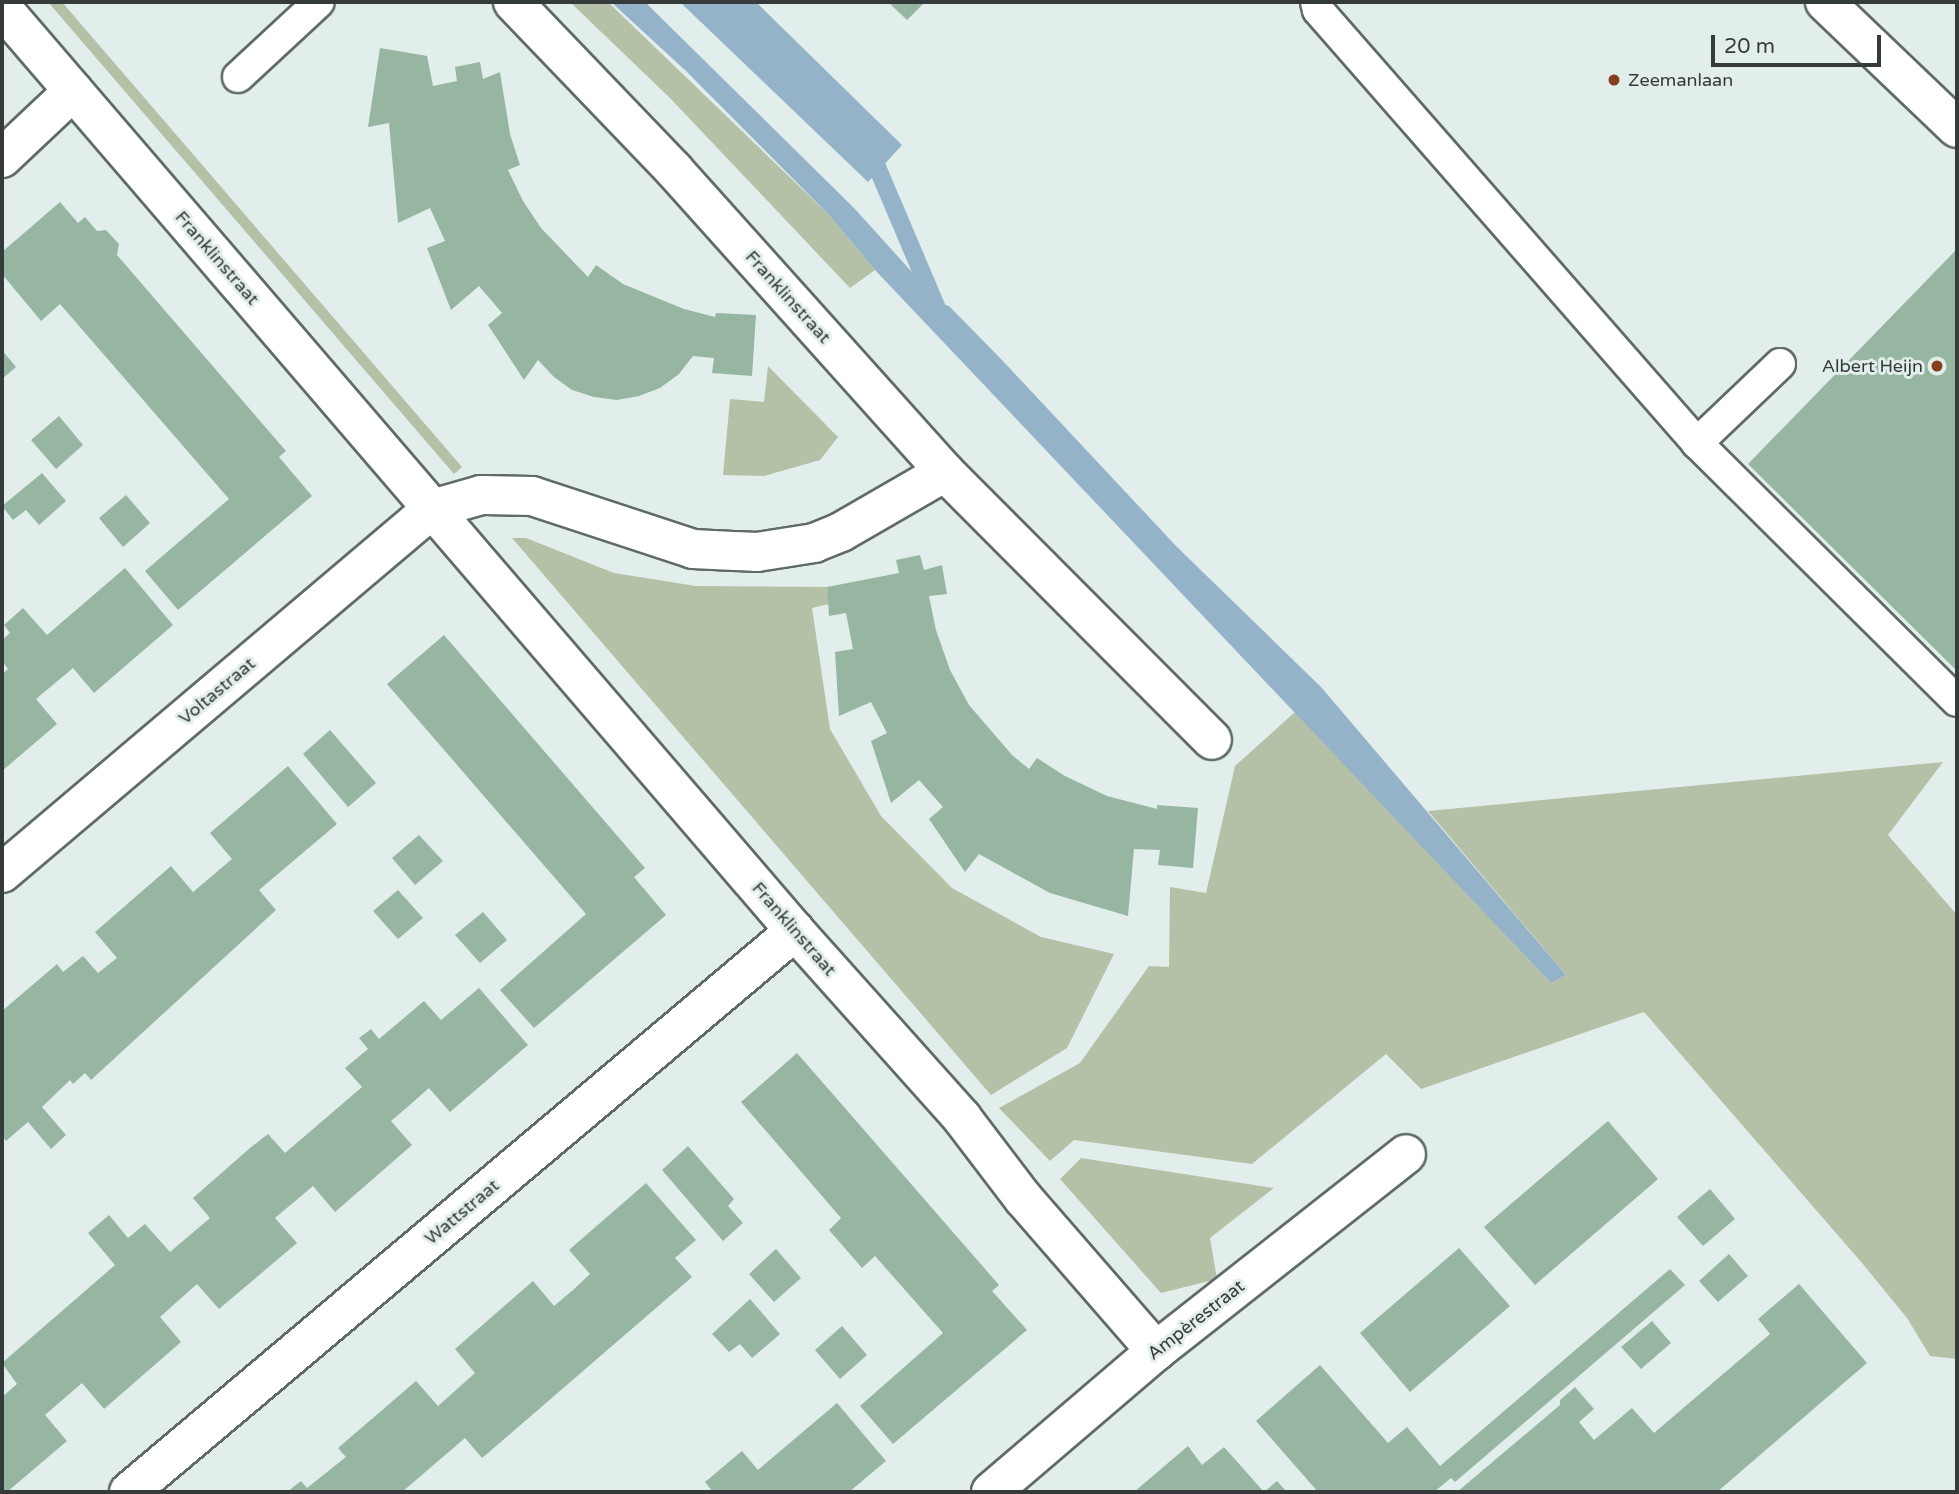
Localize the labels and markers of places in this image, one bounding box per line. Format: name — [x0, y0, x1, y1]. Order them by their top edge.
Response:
place label: Zeemanlaan — [1628, 69, 1733, 91]
marker: Zeemanlaan — [1606, 72, 1622, 88]
place label: Albert Heijn — [1822, 355, 1923, 377]
marker: Albert Heijn — [1929, 358, 1945, 374]

